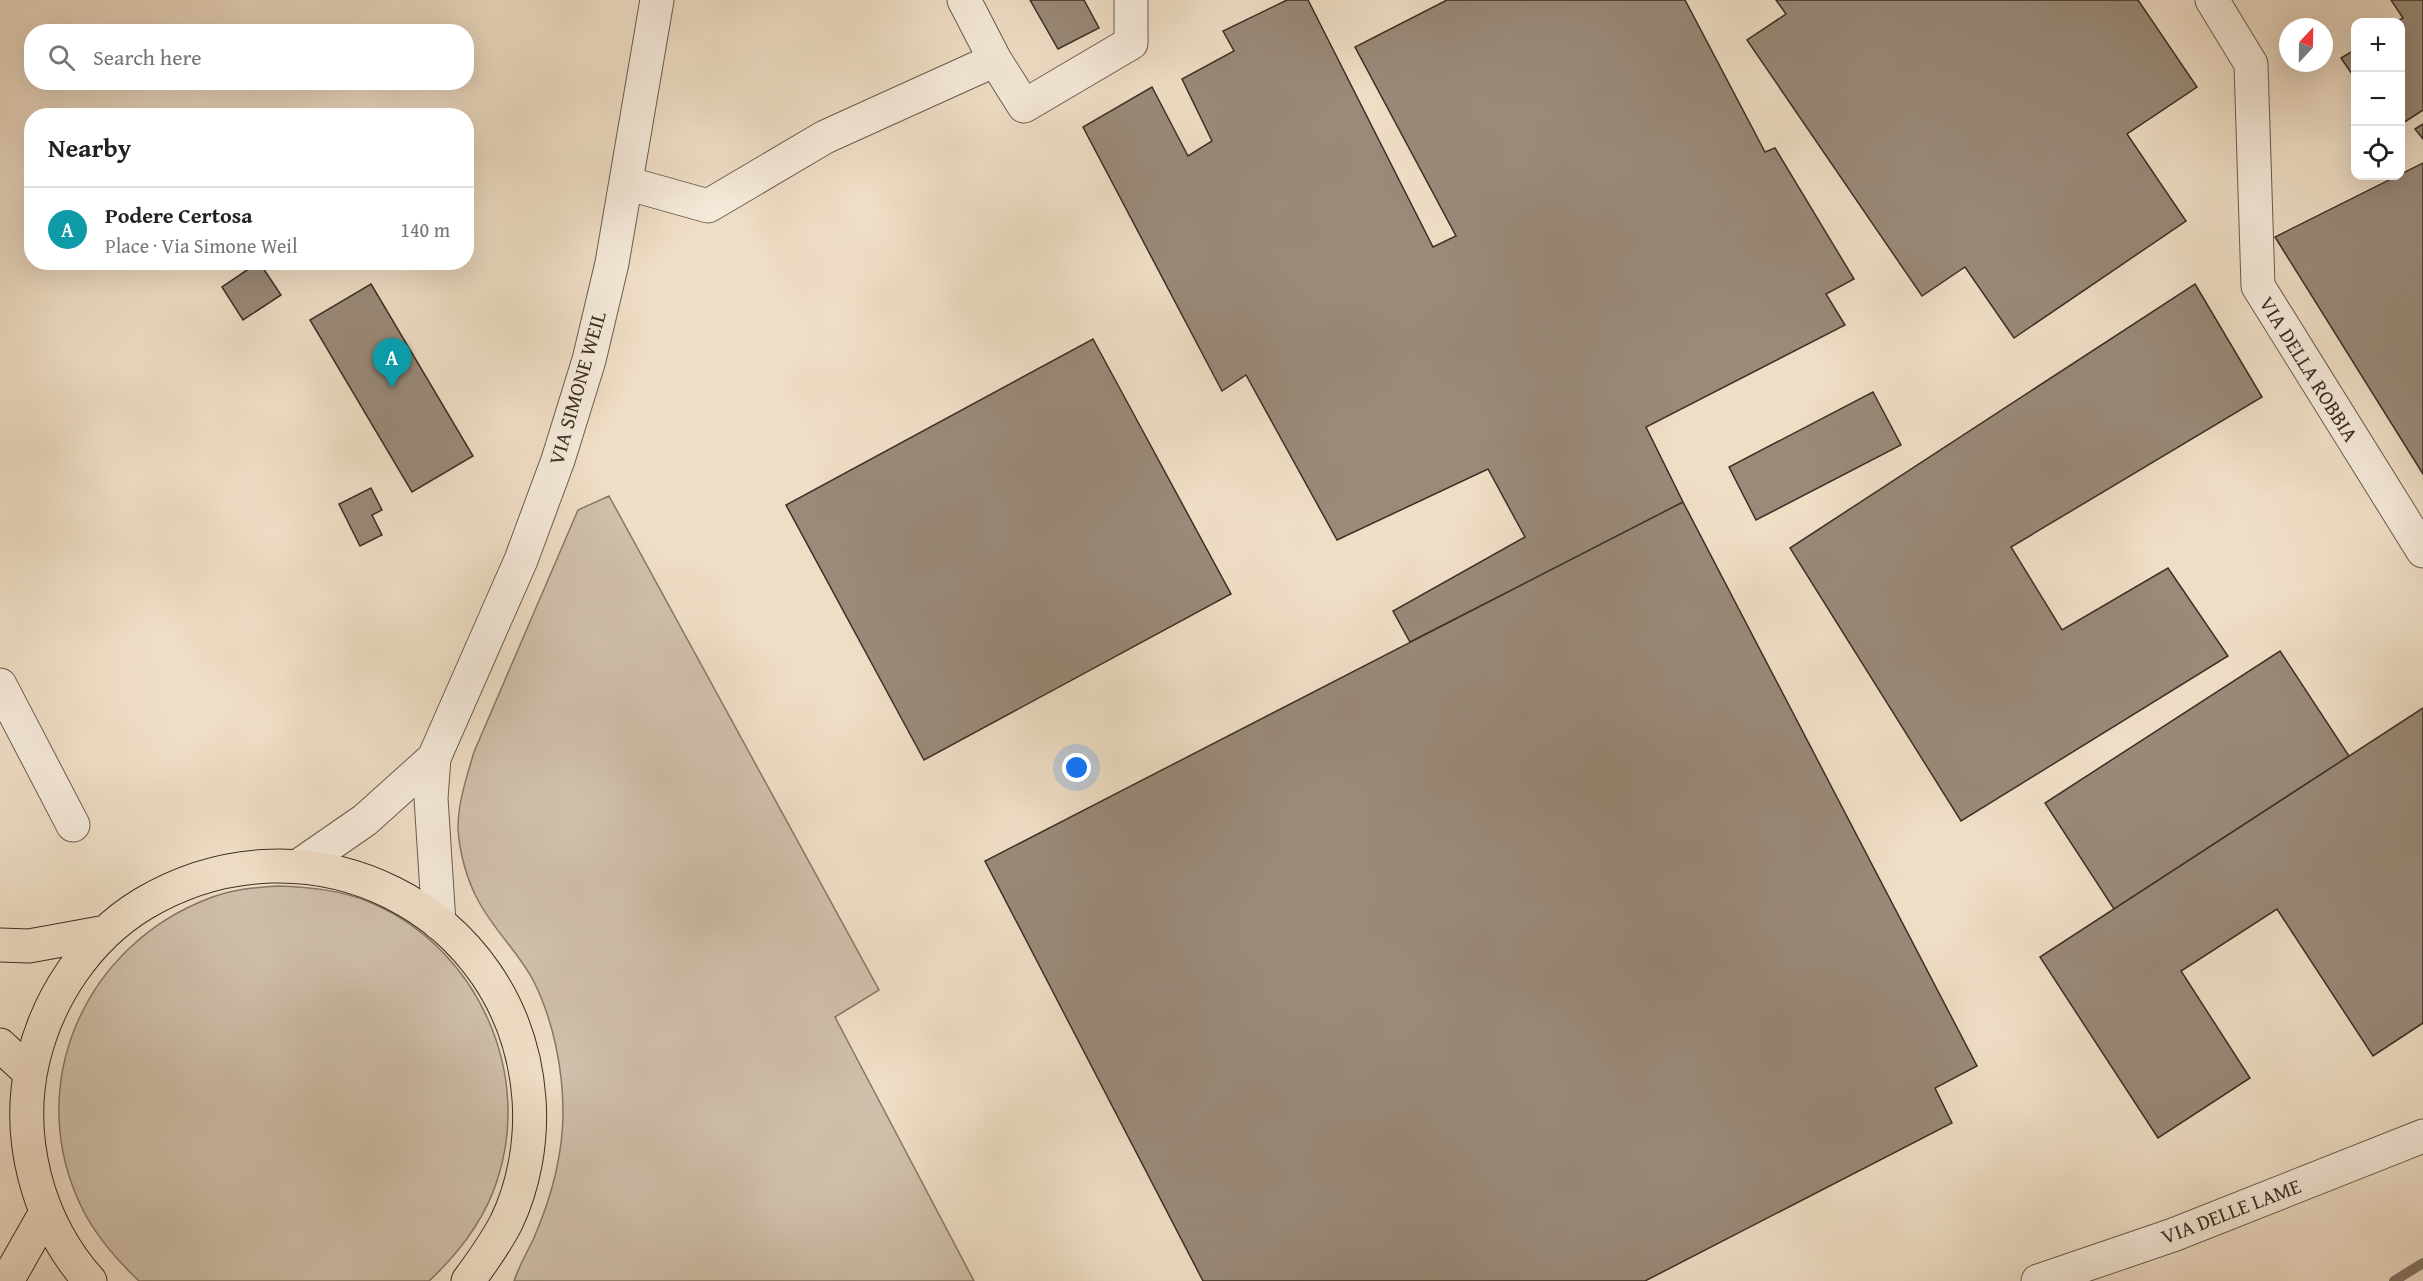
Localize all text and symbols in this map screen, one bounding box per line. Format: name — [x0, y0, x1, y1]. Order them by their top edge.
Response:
north arrow — [2279, 18, 2333, 72]
map controls — [2351, 18, 2405, 180]
button: + — [2351, 18, 2405, 72]
search box — [24, 24, 474, 90]
icon: search — [45, 41, 78, 74]
text: Search here — [93, 41, 202, 73]
button: − — [2351, 72, 2405, 126]
button: locate — [2351, 126, 2405, 180]
text: Nearby — [48, 128, 131, 167]
text: Podere Certosa — [105, 199, 252, 231]
text: A — [61, 215, 74, 244]
text: 140 m — [400, 215, 450, 244]
text: Place · Via Simone Weil — [105, 231, 298, 260]
street label: VIA DELLA ROBBIA — [2252, 290, 2366, 448]
street label: VIA SIMONE WEIL — [540, 308, 614, 468]
pin: A — [372, 338, 412, 388]
your location — [1062, 753, 1091, 782]
street label: VIA DELLE LAME — [2157, 1170, 2306, 1252]

